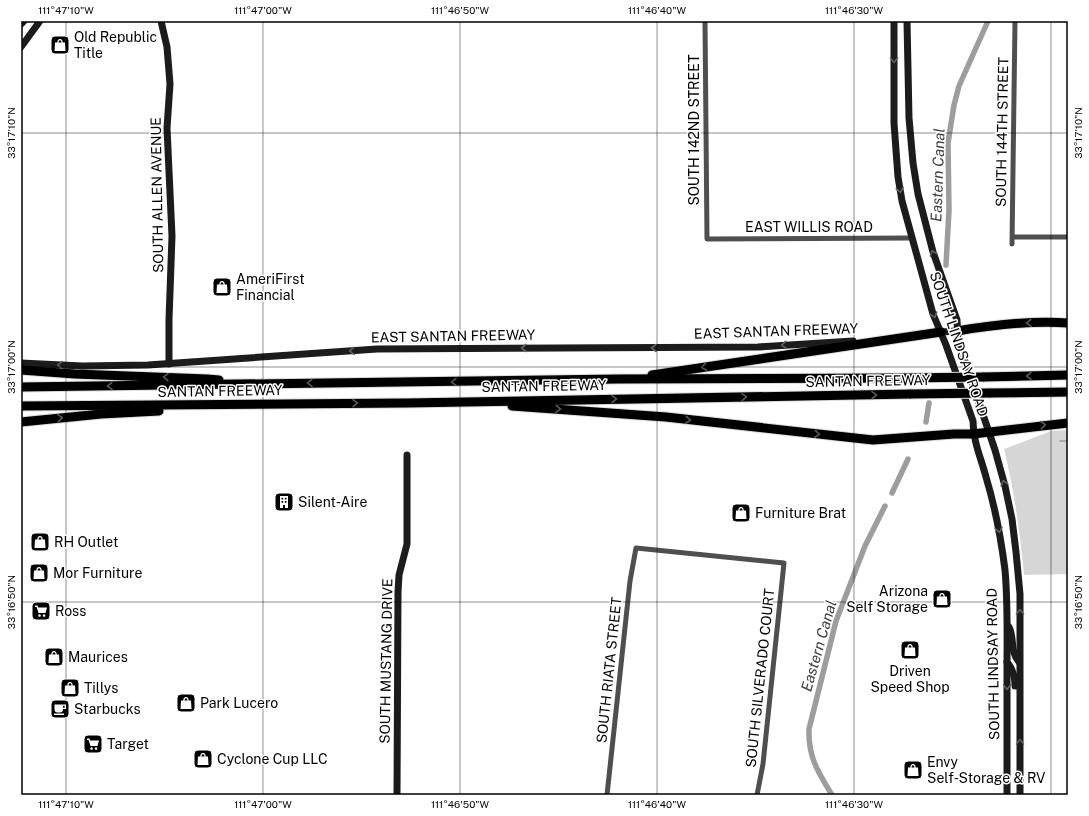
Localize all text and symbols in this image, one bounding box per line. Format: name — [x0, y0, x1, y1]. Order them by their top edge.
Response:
text: 111°47'10"W — [38, 4, 94, 16]
text: 111°47'00"W — [234, 4, 292, 16]
text: 111°46'50"W — [431, 4, 490, 16]
text: 111°46'40"W — [628, 4, 686, 16]
text: 111°46'30"W — [825, 4, 883, 16]
place label: Old Republic Title — [74, 29, 157, 61]
shop icon: Old Republic Title — [49, 34, 71, 56]
street label: SOUTH 142ND STREET — [686, 55, 702, 205]
one-way arrow — [890, 57, 898, 63]
street label: SOUTH 144TH STREET — [993, 57, 1011, 207]
text: 33°17'10"N — [5, 107, 17, 159]
text: 33°17'10"N — [1072, 107, 1084, 159]
street label: SOUTH ALLEN AVENUE — [148, 117, 166, 273]
water label: Eastern Canal — [927, 128, 948, 222]
one-way arrow — [896, 187, 904, 193]
street label: EAST WILLIS ROAD — [745, 219, 873, 235]
one-way arrow — [929, 249, 938, 256]
street label: SOUTH LINDSAY ROAD — [927, 269, 991, 419]
place label: AmeriFirst Financial — [236, 271, 305, 303]
shop icon: AmeriFirst Financial — [211, 276, 233, 298]
one-way arrow — [929, 311, 938, 318]
one-way arrow — [1026, 318, 1032, 327]
street label: EAST SANTAN FREEWAY — [694, 320, 859, 342]
street label: EAST SANTAN FREEWAY — [371, 327, 536, 345]
text: 33°17'00"N — [5, 340, 17, 394]
text: 33°17'00"N — [1072, 340, 1084, 394]
one-way arrow — [781, 341, 787, 350]
one-way arrow — [521, 344, 527, 352]
one-way arrow — [651, 344, 657, 352]
one-way arrow — [349, 346, 355, 355]
one-way arrow — [57, 360, 63, 369]
one-way arrow — [701, 362, 707, 371]
one-way arrow — [1026, 371, 1032, 380]
street label: SANTAN FREEWAY — [805, 372, 931, 390]
one-way arrow — [163, 373, 169, 381]
one-way arrow — [451, 377, 457, 386]
street label: SANTAN FREEWAY — [481, 377, 607, 395]
one-way arrow — [307, 379, 313, 388]
one-way arrow — [107, 382, 113, 390]
street label: SANTAN FREEWAY — [157, 382, 283, 400]
one-way arrow — [871, 391, 877, 399]
one-way arrow — [741, 393, 747, 401]
one-way arrow — [611, 395, 617, 403]
one-way arrow — [352, 399, 358, 407]
one-way arrow — [555, 405, 561, 414]
one-way arrow — [57, 414, 63, 423]
one-way arrow — [685, 415, 691, 424]
one-way arrow — [1040, 421, 1046, 430]
one-way arrow — [814, 429, 820, 438]
one-way arrow — [1001, 480, 1009, 486]
building icon: Silent-Aire — [273, 491, 295, 513]
place label: Silent-Aire — [298, 494, 367, 510]
shop icon: Furniture Brat — [730, 502, 752, 524]
place label: Furniture Brat — [755, 505, 846, 521]
one-way arrow — [994, 527, 1002, 533]
shop icon: RH Outlet — [29, 531, 51, 553]
place label: RH Outlet — [54, 534, 118, 550]
shop icon: Mor Furniture — [28, 562, 50, 584]
place label: Mor Furniture — [53, 565, 142, 581]
text: 33°16'50"N — [5, 575, 17, 629]
text: 33°16'50"N — [1072, 575, 1084, 629]
street label: SOUTH MUSTANG DRIVE — [377, 578, 395, 744]
place label: Arizona Self Storage — [846, 583, 928, 615]
street label: SOUTH SILVERADO COURT — [743, 588, 777, 768]
shop icon: Arizona Self Storage — [931, 588, 953, 610]
street label: SOUTH LINDSAY ROAD — [984, 588, 1002, 740]
street label: SOUTH RIATA STREET — [593, 596, 625, 744]
water label: Eastern Canal — [797, 598, 840, 693]
supermarket icon: Ross — [30, 600, 52, 622]
place label: Ross — [55, 603, 86, 619]
one-way arrow — [1016, 609, 1024, 615]
shop icon: Driven Speed Shop — [899, 639, 921, 661]
shop icon: Maurices — [43, 646, 65, 668]
place label: Maurices — [68, 649, 128, 665]
place label: Driven Speed Shop — [870, 663, 950, 695]
shop icon: Tillys — [59, 677, 81, 699]
place label: Tillys — [84, 680, 118, 696]
one-way arrow — [1003, 684, 1011, 690]
shop icon: Park Lucero — [175, 692, 197, 714]
place label: Park Lucero — [200, 695, 278, 711]
cafe icon: Starbucks — [49, 698, 71, 720]
place label: Starbucks — [74, 701, 140, 717]
supermarket icon: Target — [82, 733, 104, 755]
place label: Target — [107, 736, 149, 752]
one-way arrow — [1016, 739, 1024, 745]
shop icon: Cyclone Cup LLC — [192, 748, 214, 770]
place label: Cyclone Cup LLC — [217, 751, 328, 767]
place label: Envy Self-Storage & RV — [927, 754, 1046, 786]
shop icon: Envy Self-Storage & RV — [902, 759, 924, 781]
text: 111°47'10"W — [38, 798, 94, 810]
text: 111°47'00"W — [234, 798, 292, 810]
text: 111°46'50"W — [431, 798, 490, 810]
text: 111°46'40"W — [628, 798, 686, 810]
text: 111°46'30"W — [825, 798, 883, 810]

